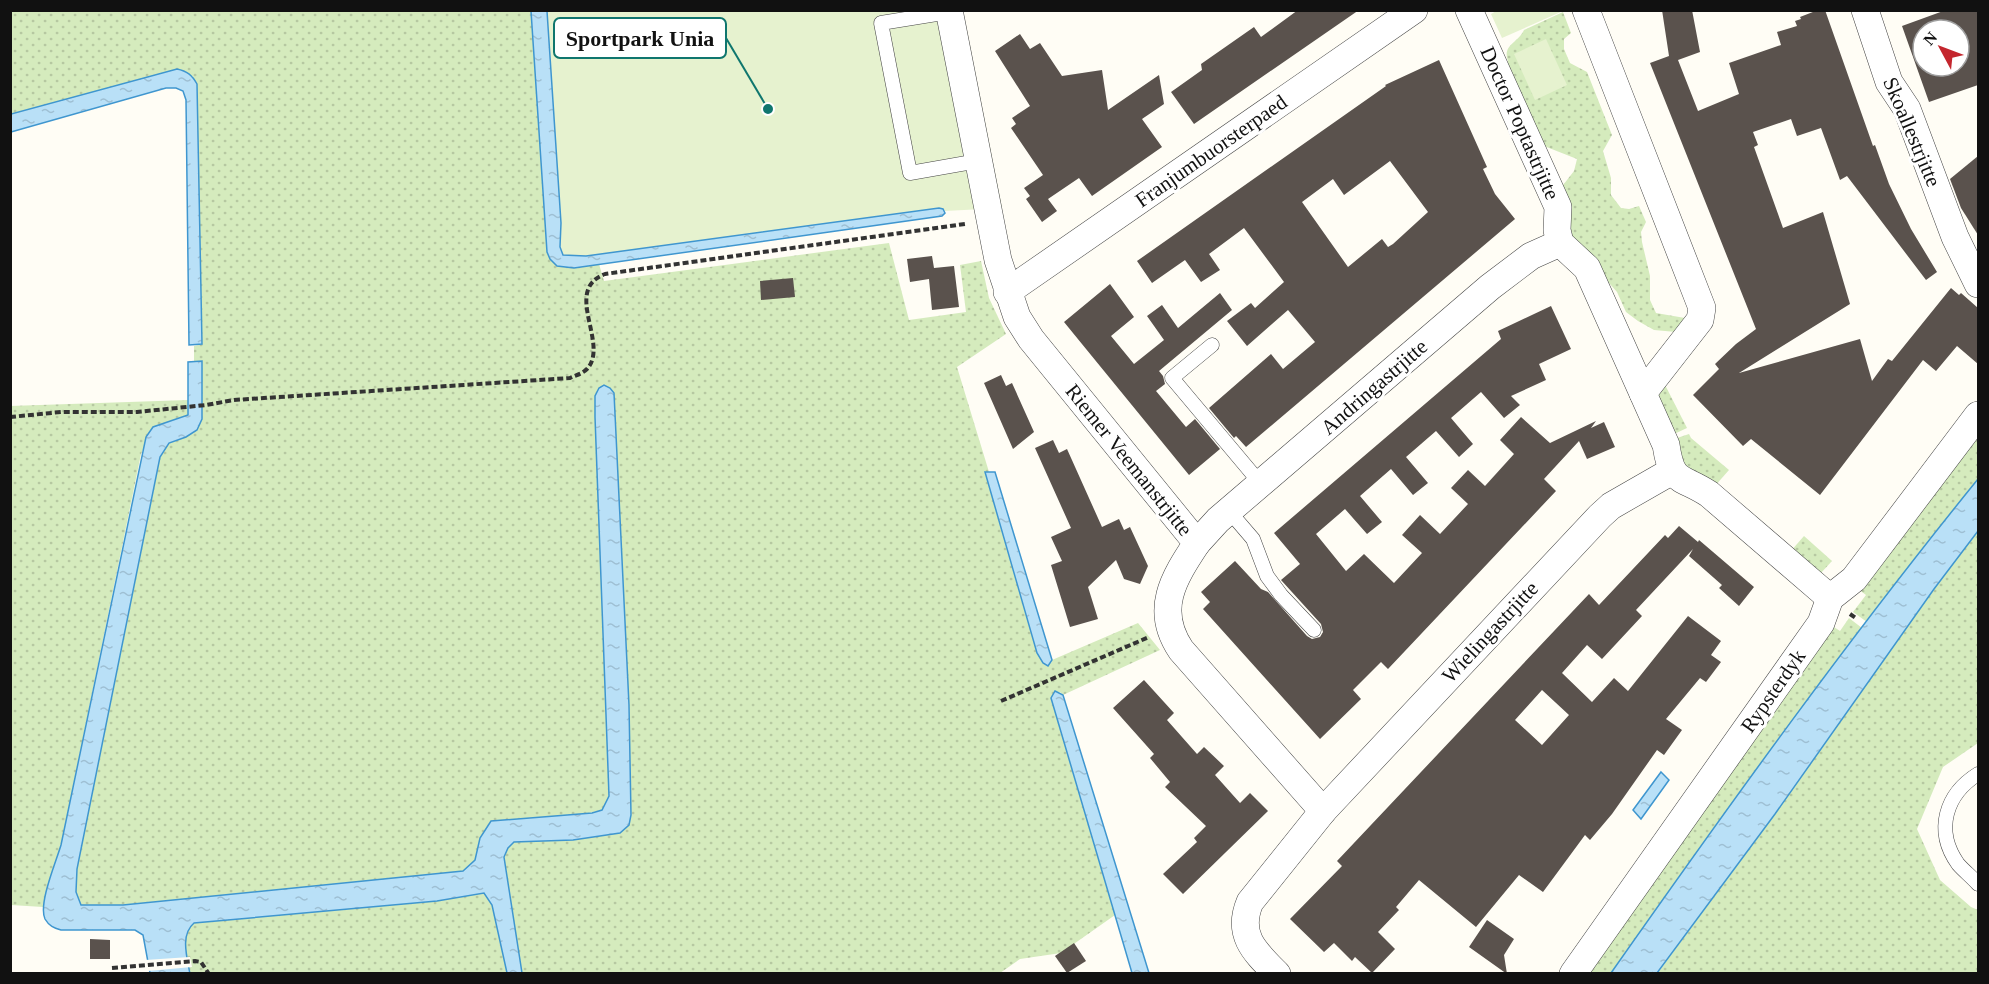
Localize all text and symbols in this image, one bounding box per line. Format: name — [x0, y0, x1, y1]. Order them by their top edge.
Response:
callout: Sportpark Unia — [554, 18, 726, 58]
north arrow — [1911, 18, 1971, 78]
text: Sportpark Unia — [566, 26, 714, 51]
text: N — [1920, 28, 1941, 48]
street label: Doctor Poptastrjitte — [1475, 43, 1565, 203]
street label: Skoallestrjitte — [1878, 74, 1946, 190]
street label: Franjumbuorsterpaed — [1131, 89, 1292, 212]
street label: Andringastrjitte — [1316, 334, 1432, 440]
street label: Riemer Veemanstrjitte — [1061, 379, 1197, 541]
street label: Wielingastrjitte — [1437, 576, 1543, 688]
street label: Rypsterdyk — [1736, 644, 1811, 737]

